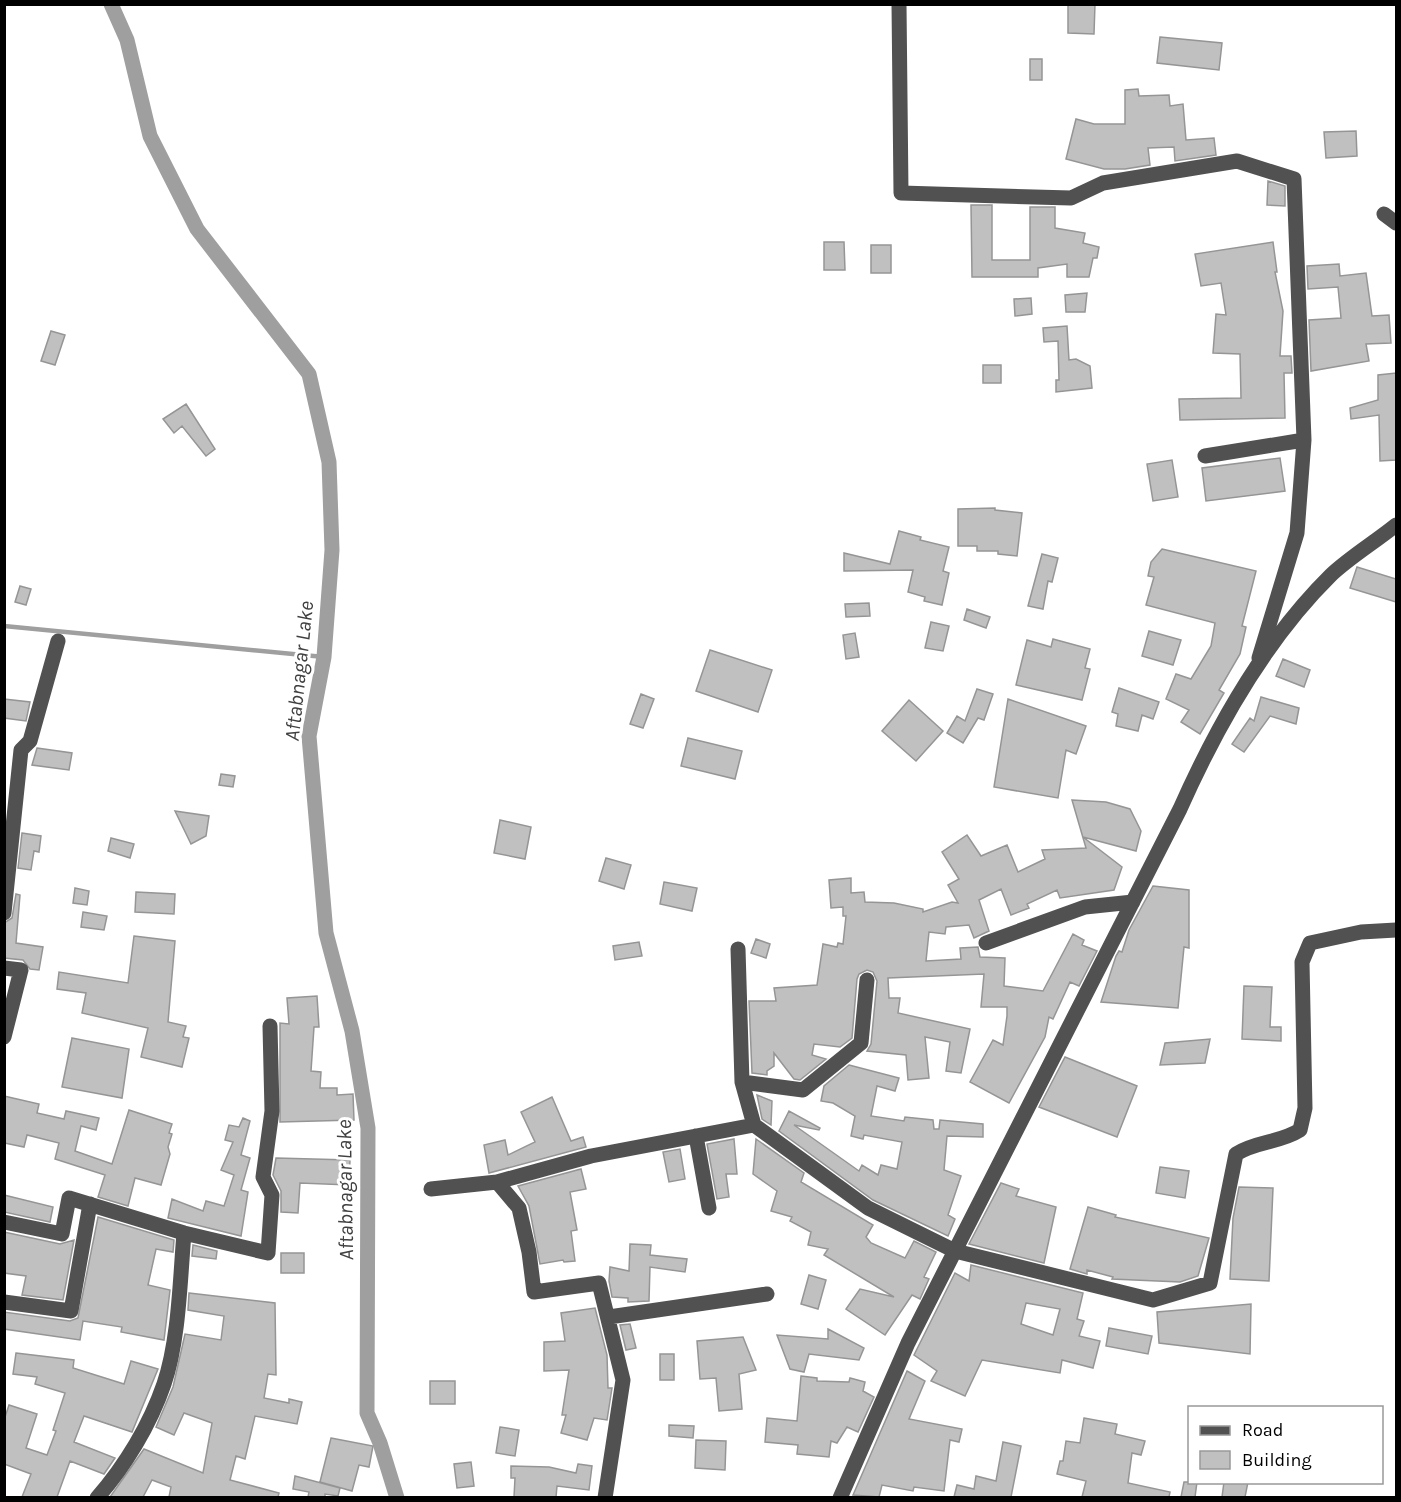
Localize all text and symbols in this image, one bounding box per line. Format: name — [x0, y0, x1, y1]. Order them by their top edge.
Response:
water label: Aftabnagar Lake — [280, 600, 318, 742]
water label: Aftabnagar Lake — [332, 1119, 358, 1261]
legend — [1188, 1406, 1383, 1484]
text: Road — [1242, 1419, 1283, 1441]
text: Building — [1242, 1449, 1312, 1471]

